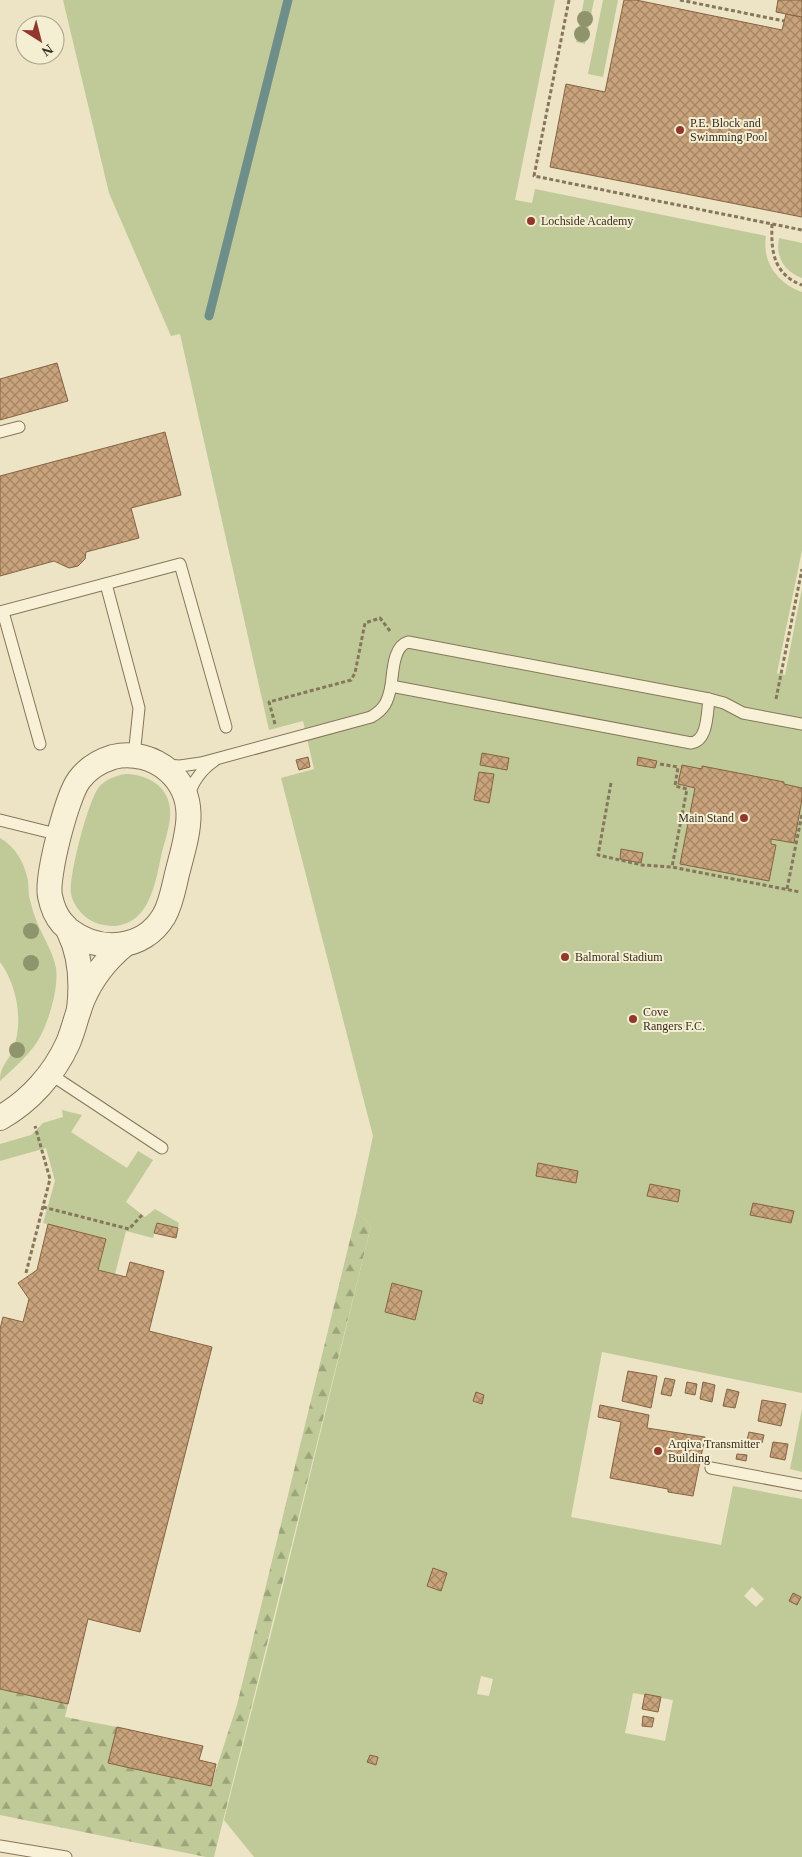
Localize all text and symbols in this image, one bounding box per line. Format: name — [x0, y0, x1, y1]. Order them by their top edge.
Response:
north arrow — [15, 15, 65, 65]
text: N — [39, 41, 56, 59]
place label: P.E. Block and Swimming Pool — [690, 116, 768, 144]
marker: P.E. Block and Swimming Pool — [674, 124, 686, 136]
place label: Lochside Academy — [541, 214, 633, 228]
marker: Lochside Academy — [525, 215, 537, 227]
place label: Main Stand — [678, 811, 734, 825]
marker: Main Stand — [738, 812, 750, 824]
place label: Balmoral Stadium — [575, 950, 663, 964]
marker: Balmoral Stadium — [559, 951, 571, 963]
place label: Cove Rangers F.C. — [643, 1005, 705, 1033]
marker: Cove Rangers F.C. — [627, 1013, 639, 1025]
place label: Arqiva Transmitter Building — [668, 1437, 760, 1465]
marker: Arqiva Transmitter Building — [652, 1445, 664, 1457]

